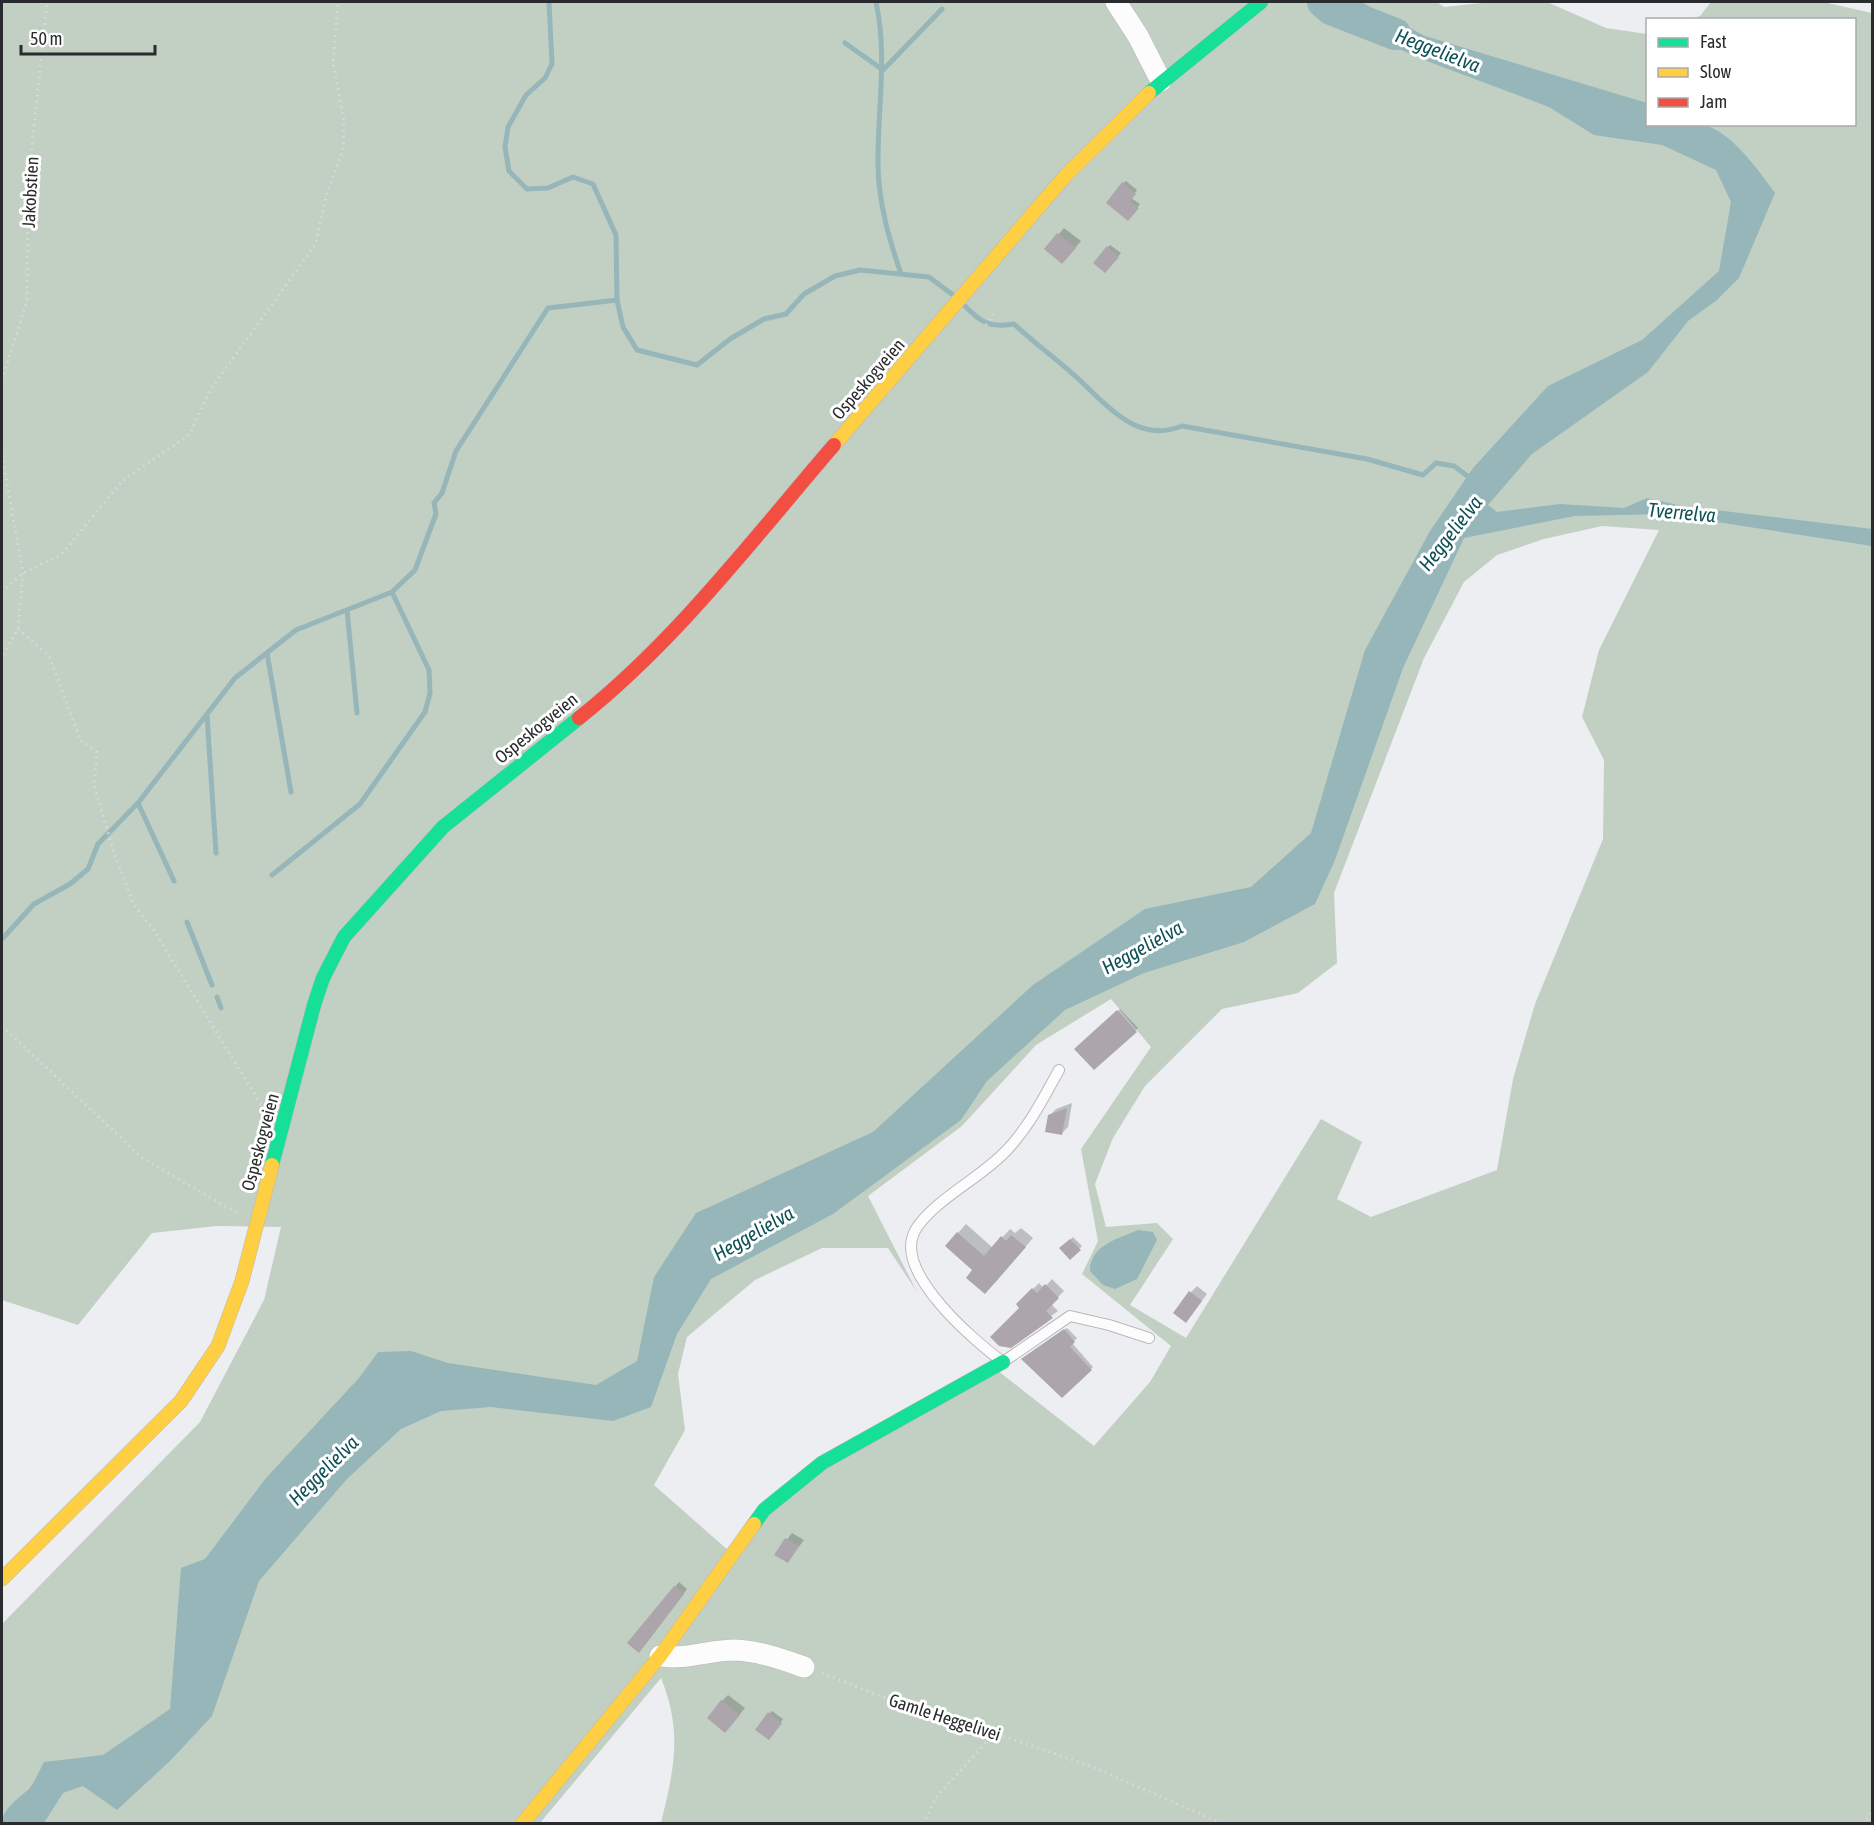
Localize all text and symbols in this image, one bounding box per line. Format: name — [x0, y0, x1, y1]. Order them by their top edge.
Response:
scale bar — [21, 18, 154, 56]
legend — [1646, 18, 1856, 126]
water label: Heggelielva — [1392, 23, 1484, 77]
text: 50 m — [30, 28, 62, 49]
text: Fast — [1700, 31, 1727, 52]
text: Slow — [1700, 61, 1731, 82]
text: Jam — [1700, 91, 1727, 112]
street label: Jakobstien — [18, 156, 42, 228]
street label: Ospeskogveien — [827, 334, 909, 424]
water label: Heggelielva — [1414, 491, 1486, 575]
water label: Tverrelva — [1647, 498, 1717, 526]
street label: Ospeskogveien — [490, 688, 582, 768]
water label: Heggelielva — [1098, 915, 1186, 979]
street label: Ospeskogveien — [237, 1091, 283, 1193]
water label: Heggelielva — [709, 1201, 797, 1265]
water label: Heggelielva — [283, 1430, 363, 1510]
street label: Gamle Heggelivei — [887, 1689, 1003, 1745]

